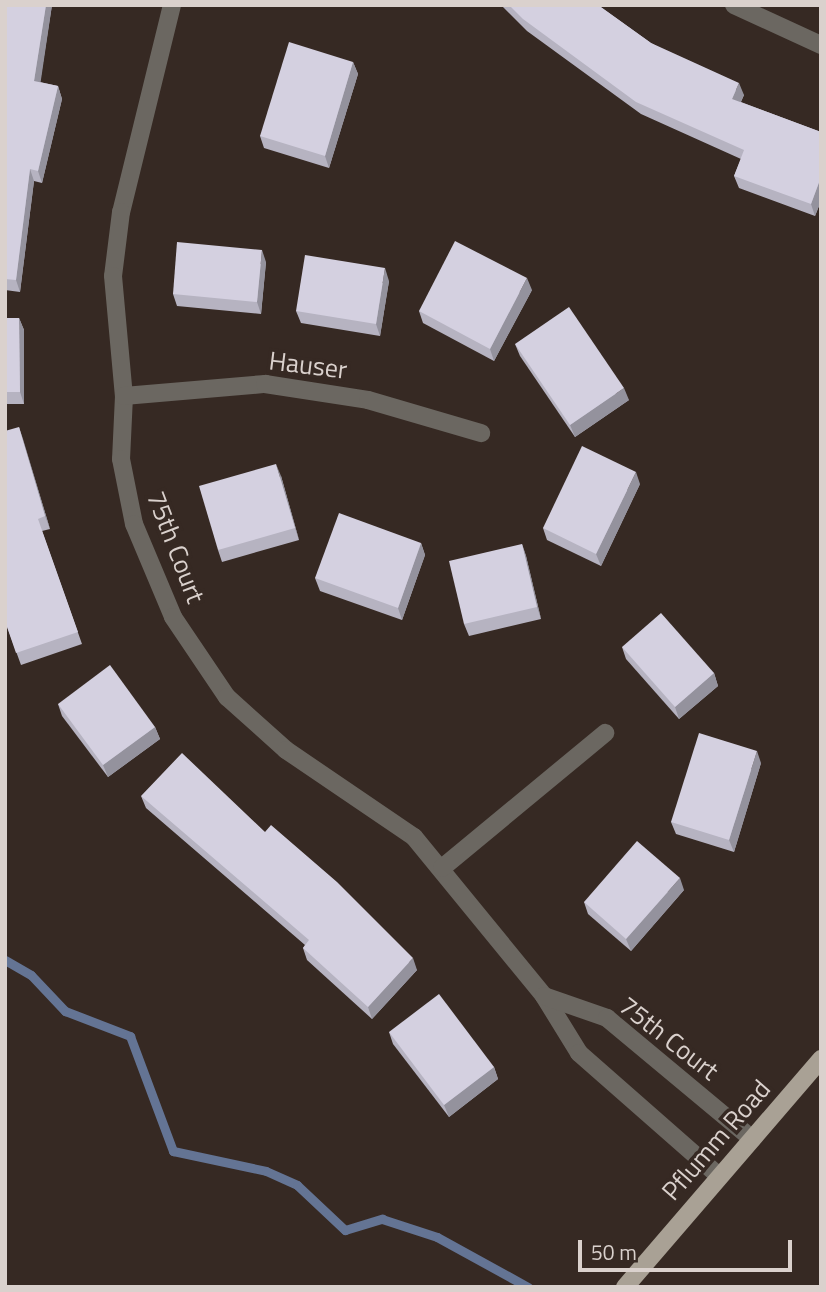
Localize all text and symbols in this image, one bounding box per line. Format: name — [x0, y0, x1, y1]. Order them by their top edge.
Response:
street label: Hauser — [267, 345, 349, 385]
street label: 75th Court — [140, 487, 212, 607]
street label: 75th Court — [613, 990, 725, 1086]
street label: Pflumm Road — [655, 1073, 777, 1207]
scale bar — [581, 1226, 794, 1270]
text: 50 m — [591, 1236, 637, 1268]

